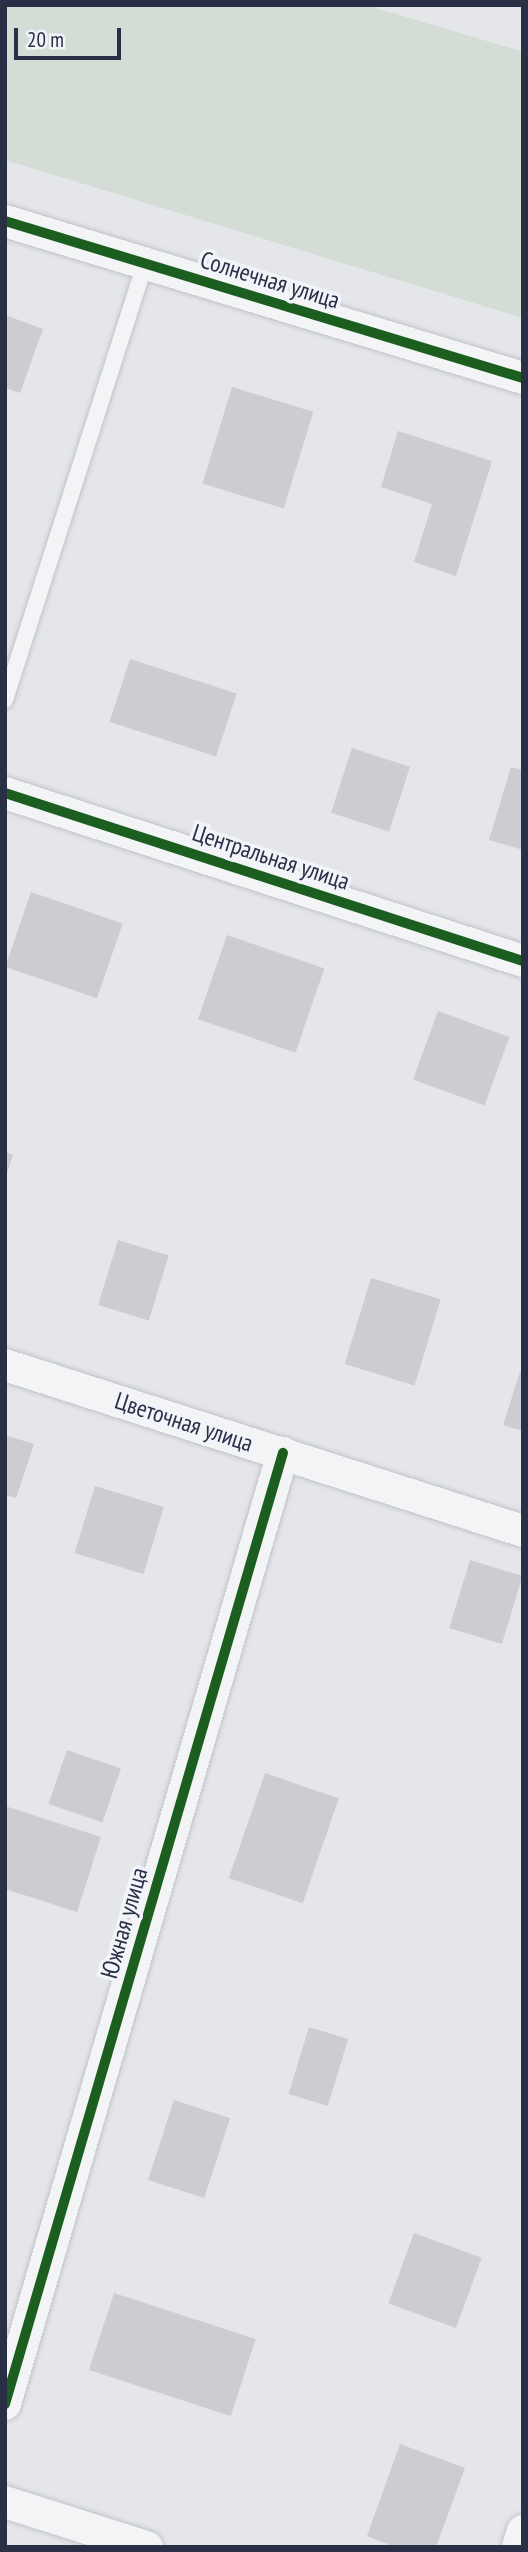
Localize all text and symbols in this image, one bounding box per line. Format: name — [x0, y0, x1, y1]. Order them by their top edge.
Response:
scale bar — [18, 14, 124, 58]
text: 20 m — [27, 26, 64, 53]
street label: Солнечная улица — [197, 245, 343, 315]
street label: Центральная улица — [189, 818, 353, 896]
street label: Цветочная улица — [111, 1386, 257, 1458]
street label: Южная улица — [94, 1864, 154, 1982]

